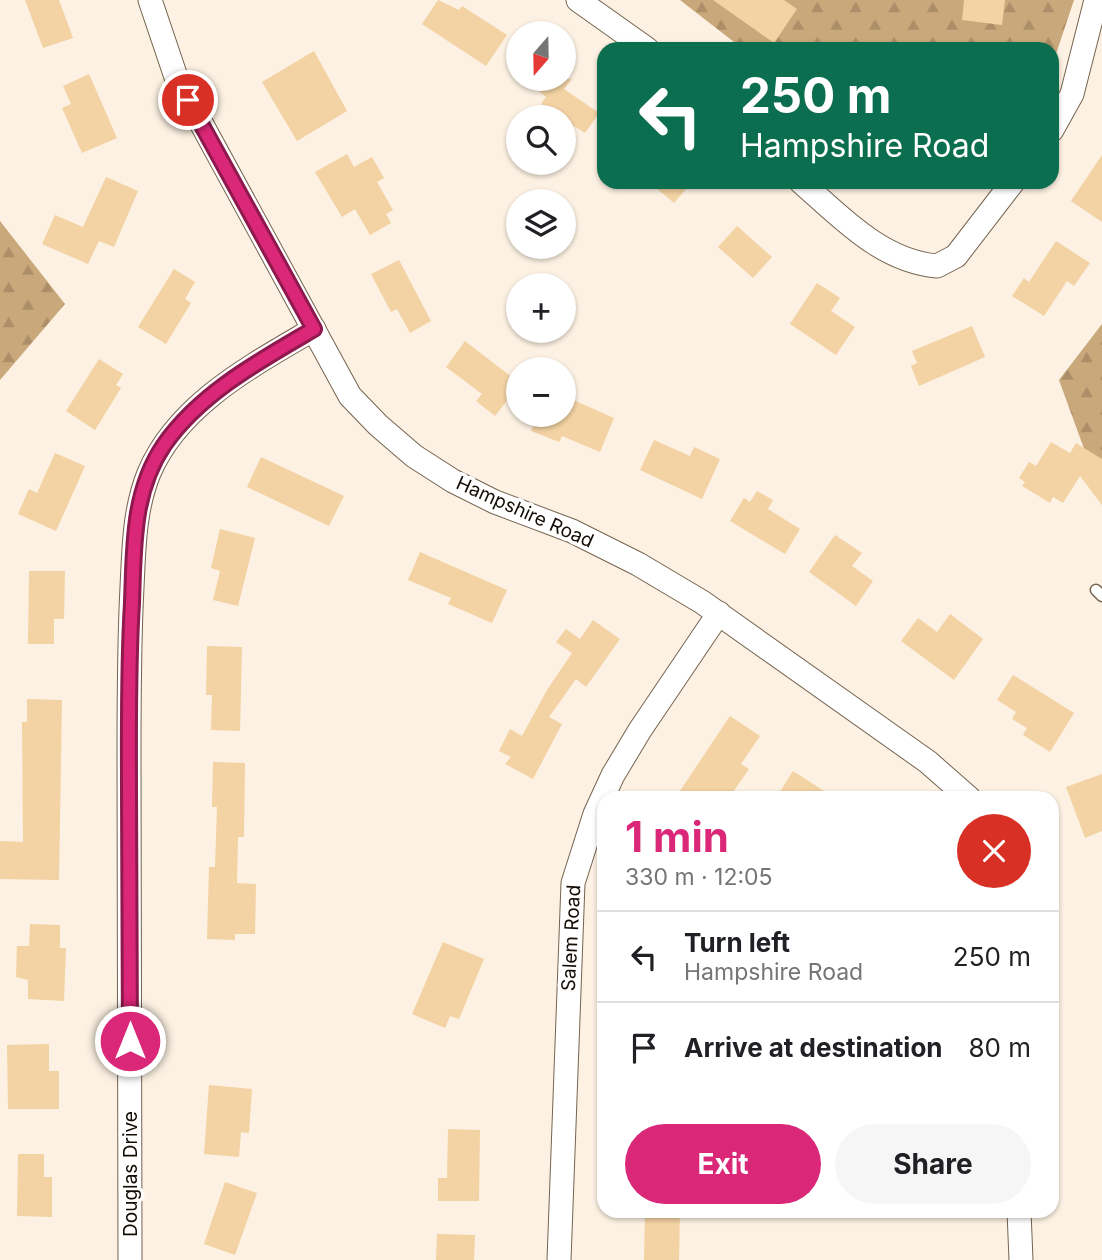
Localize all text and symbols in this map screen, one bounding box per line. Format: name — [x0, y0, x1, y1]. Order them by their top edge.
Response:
north arrow — [506, 21, 576, 91]
map controls — [506, 21, 576, 427]
text: 250 m — [740, 66, 892, 125]
pin — [158, 70, 218, 130]
icon: left — [625, 70, 716, 161]
icon: arrive — [169, 81, 207, 119]
button: search — [506, 105, 576, 175]
text: Hampshire Road — [740, 126, 989, 165]
button: layers — [506, 189, 576, 259]
button: + — [506, 273, 576, 343]
button: − — [506, 357, 576, 427]
street label: Hampshire Road — [453, 471, 597, 553]
text: 1 min — [625, 811, 729, 862]
button: close — [957, 814, 1031, 888]
text: 330 m · 12:05 — [625, 863, 773, 891]
street label: Salem Road — [557, 884, 585, 992]
text: Turn left — [684, 927, 790, 958]
icon: left — [625, 938, 663, 976]
text: 250 m — [953, 941, 1031, 972]
text: Hampshire Road — [684, 958, 863, 986]
position arrow — [93, 1004, 167, 1078]
icon: arrive — [625, 1029, 663, 1067]
text: Arrive at destination — [684, 1032, 943, 1063]
text: 80 m — [968, 1032, 1031, 1063]
street label: Douglas Drive — [119, 1111, 142, 1237]
button: Exit — [625, 1124, 821, 1204]
button: Share — [835, 1124, 1031, 1204]

